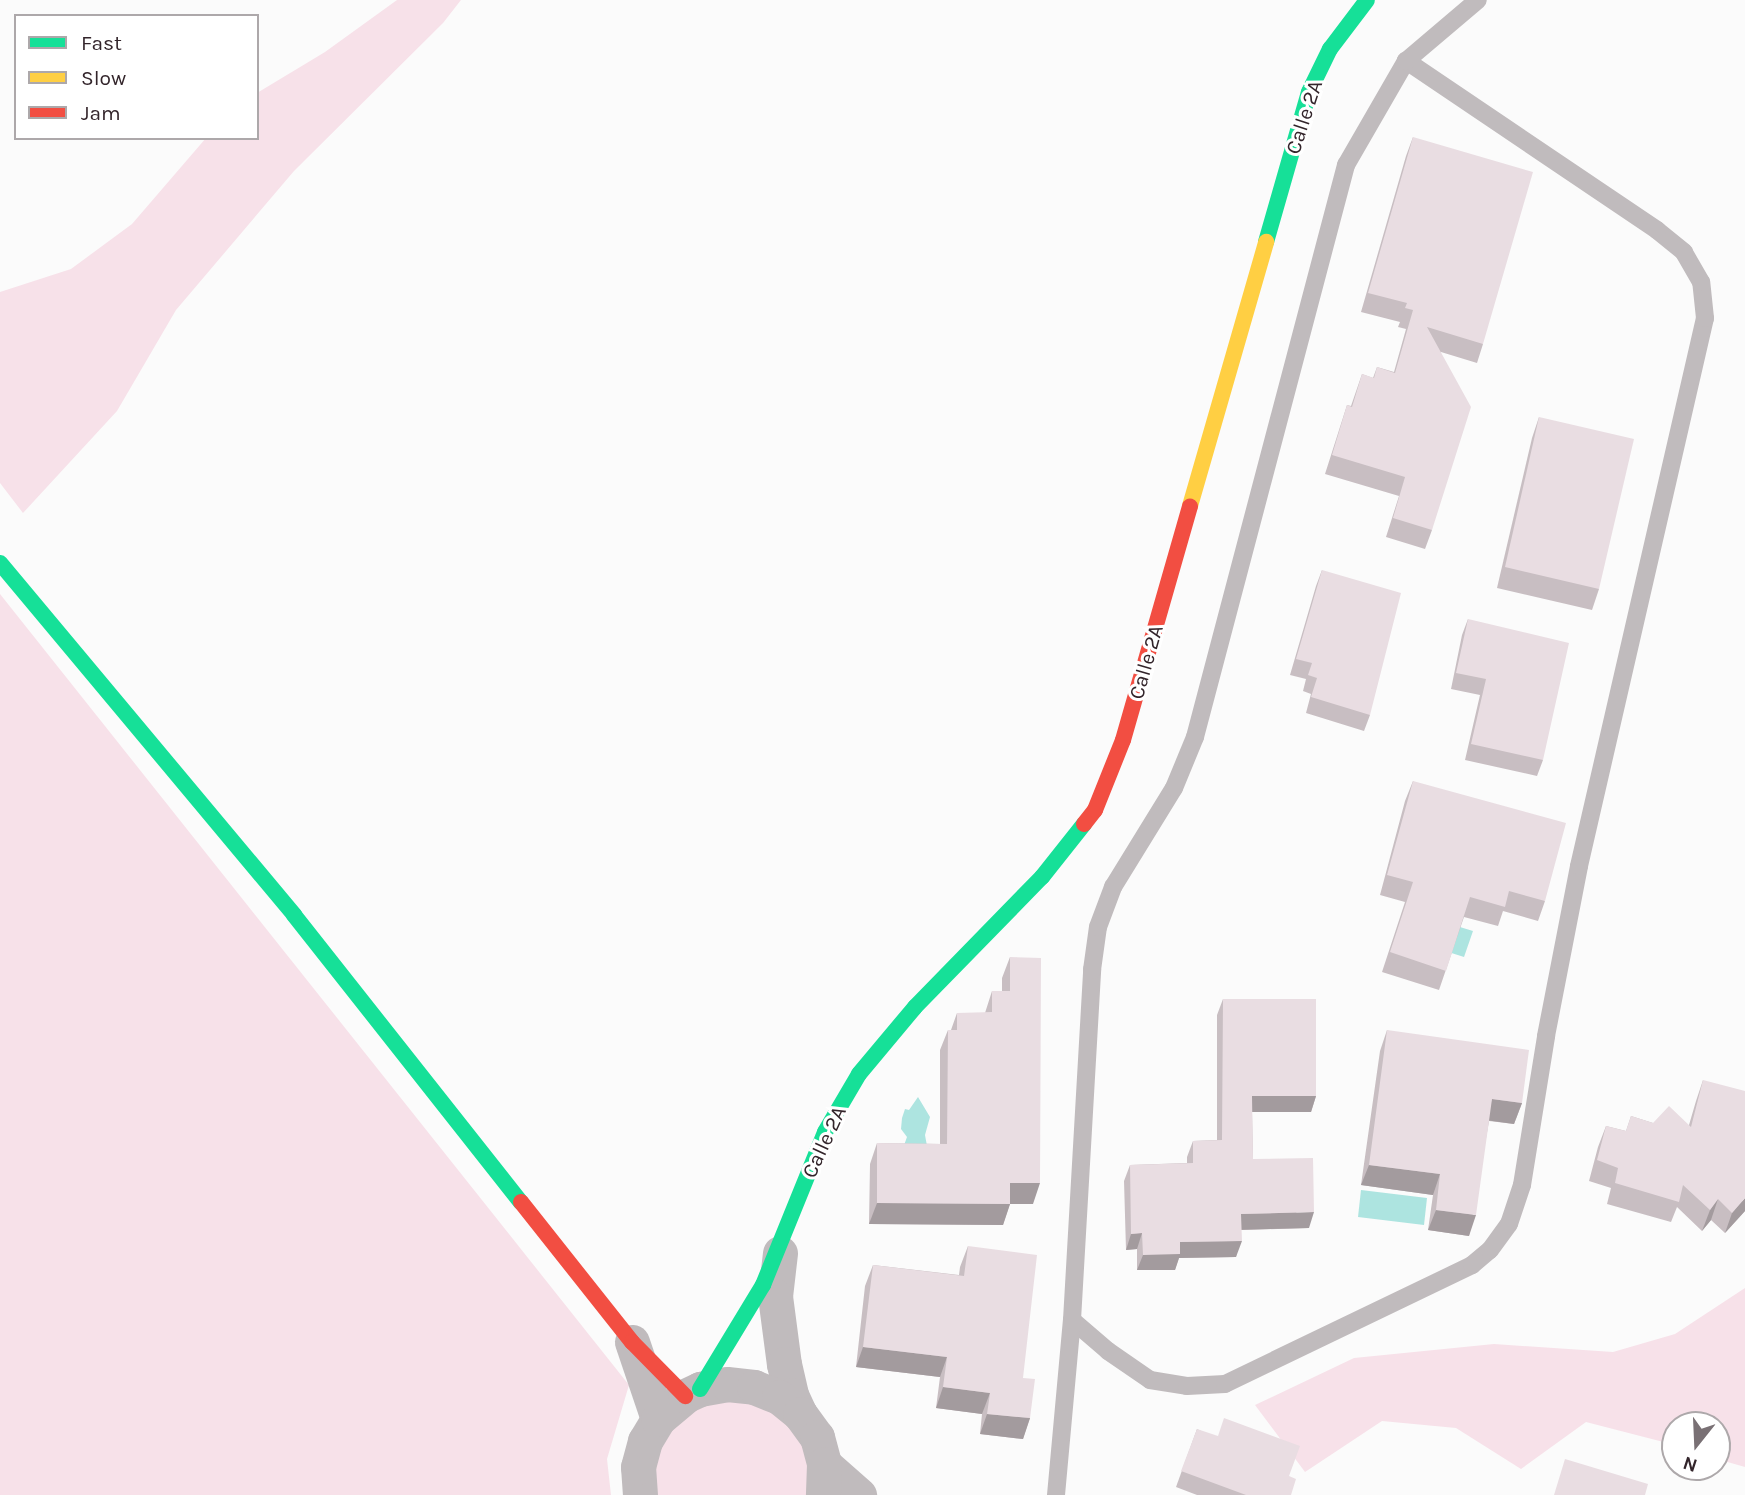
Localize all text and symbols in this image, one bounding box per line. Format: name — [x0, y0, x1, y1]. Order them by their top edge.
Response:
legend — [14, 14, 259, 140]
text: Fast — [81, 31, 122, 55]
text: Slow — [81, 66, 126, 90]
street label: Calle 2A — [1280, 77, 1328, 157]
text: Jam — [81, 101, 121, 125]
street label: Calle 2A — [1123, 622, 1169, 702]
street label: Calle 2A — [796, 1102, 852, 1182]
north arrow — [1661, 1411, 1731, 1481]
text: N — [1680, 1452, 1700, 1477]

